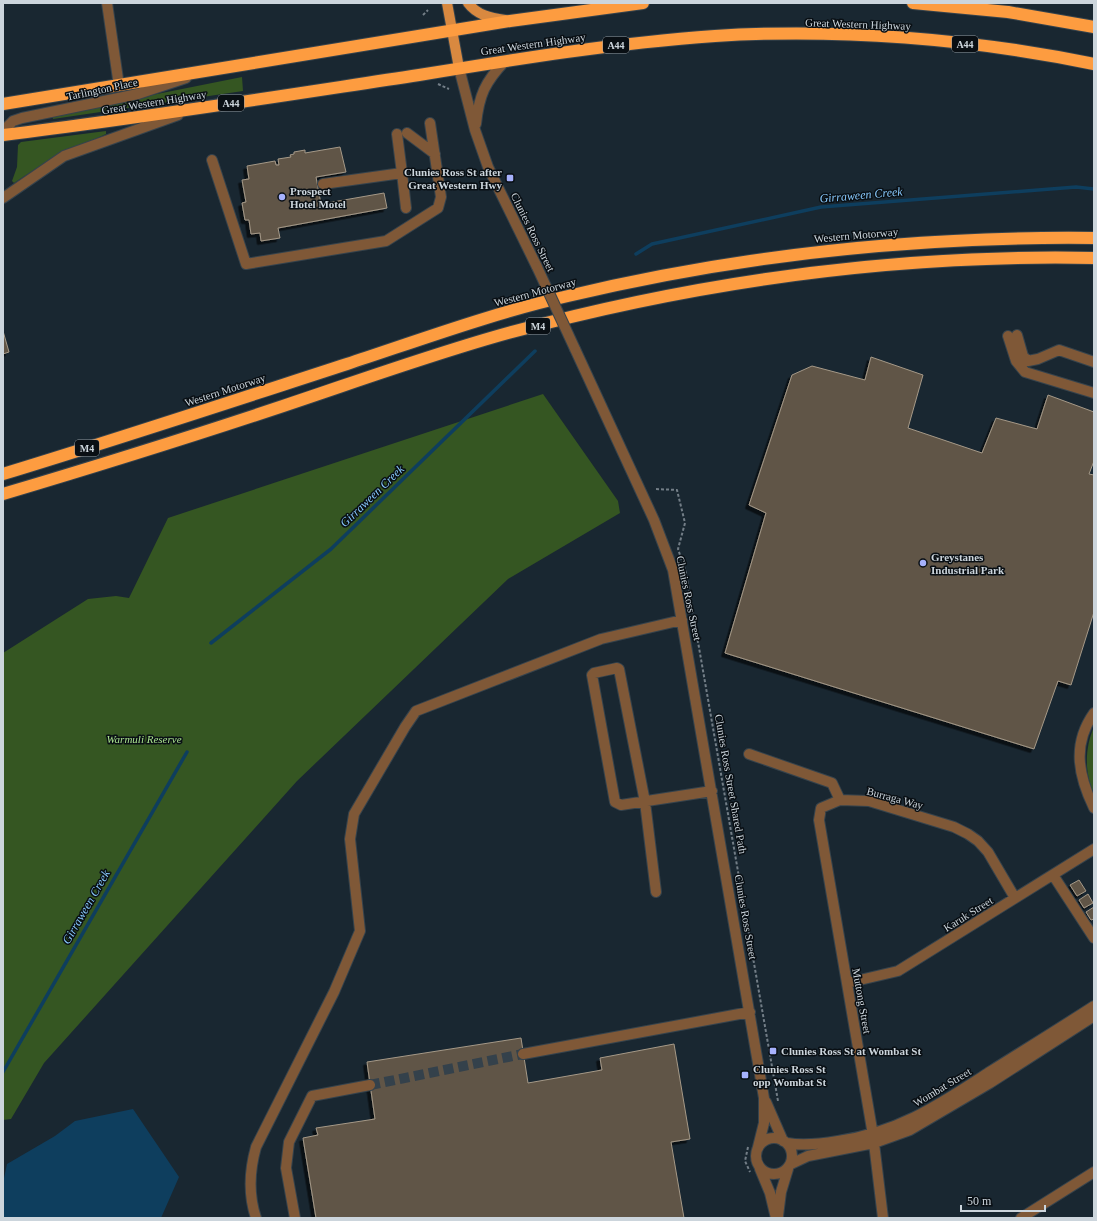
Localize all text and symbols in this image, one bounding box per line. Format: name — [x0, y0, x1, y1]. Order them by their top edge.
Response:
street label: Great Western Highway — [805, 16, 912, 32]
street label: Great Western Highway — [480, 31, 587, 57]
road number: A44 — [952, 36, 978, 52]
road number: A44 — [603, 37, 629, 53]
street label: Tarlington Place — [65, 76, 139, 102]
street label: Great Western Highway — [101, 88, 208, 116]
road number: A44 — [218, 95, 244, 111]
place label: Clunies Ross St after Great Western Hwy — [404, 166, 502, 191]
marker: Clunies Ross St after Great Western Hwy — [505, 173, 515, 183]
water label: Girraween Creek — [819, 184, 904, 206]
place label: Prospect Hotel Motel — [290, 185, 346, 210]
street label: Clunies Ross Street — [509, 191, 557, 273]
marker: Prospect Hotel Motel — [277, 192, 287, 202]
street label: Western Motorway — [813, 225, 899, 245]
street label: Western Motorway — [493, 275, 578, 309]
road number: M4 — [526, 318, 550, 334]
street label: Western Motorway — [183, 371, 267, 409]
road number: M4 — [75, 440, 99, 456]
water label: Girraween Creek — [337, 462, 407, 530]
place label: Greystanes Industrial Park — [931, 551, 1005, 576]
street label: Clunies Ross Street — [674, 555, 704, 641]
marker: Greystanes Industrial Park — [918, 558, 928, 568]
street label: Clunies Ross Street Shared Path — [713, 713, 749, 855]
park label: Warmuli Reserve — [106, 733, 182, 745]
street label: Burraga Way — [865, 785, 925, 811]
water label: Girraween Creek — [59, 867, 113, 947]
street label: Clunies Ross Street — [733, 874, 759, 960]
street label: Karuk Street — [941, 894, 995, 934]
street label: Muttong Street — [850, 967, 874, 1035]
place label: Clunies Ross St at Wombat St — [781, 1045, 921, 1057]
marker: Clunies Ross St at Wombat St — [768, 1046, 778, 1056]
place label: Clunies Ross St opp Wombat St — [753, 1063, 826, 1088]
street label: Wombat Street — [911, 1065, 973, 1109]
marker: Clunies Ross St opp Wombat St — [740, 1070, 750, 1080]
scale bar — [961, 1187, 1045, 1213]
text: 50 m — [967, 1194, 992, 1208]

